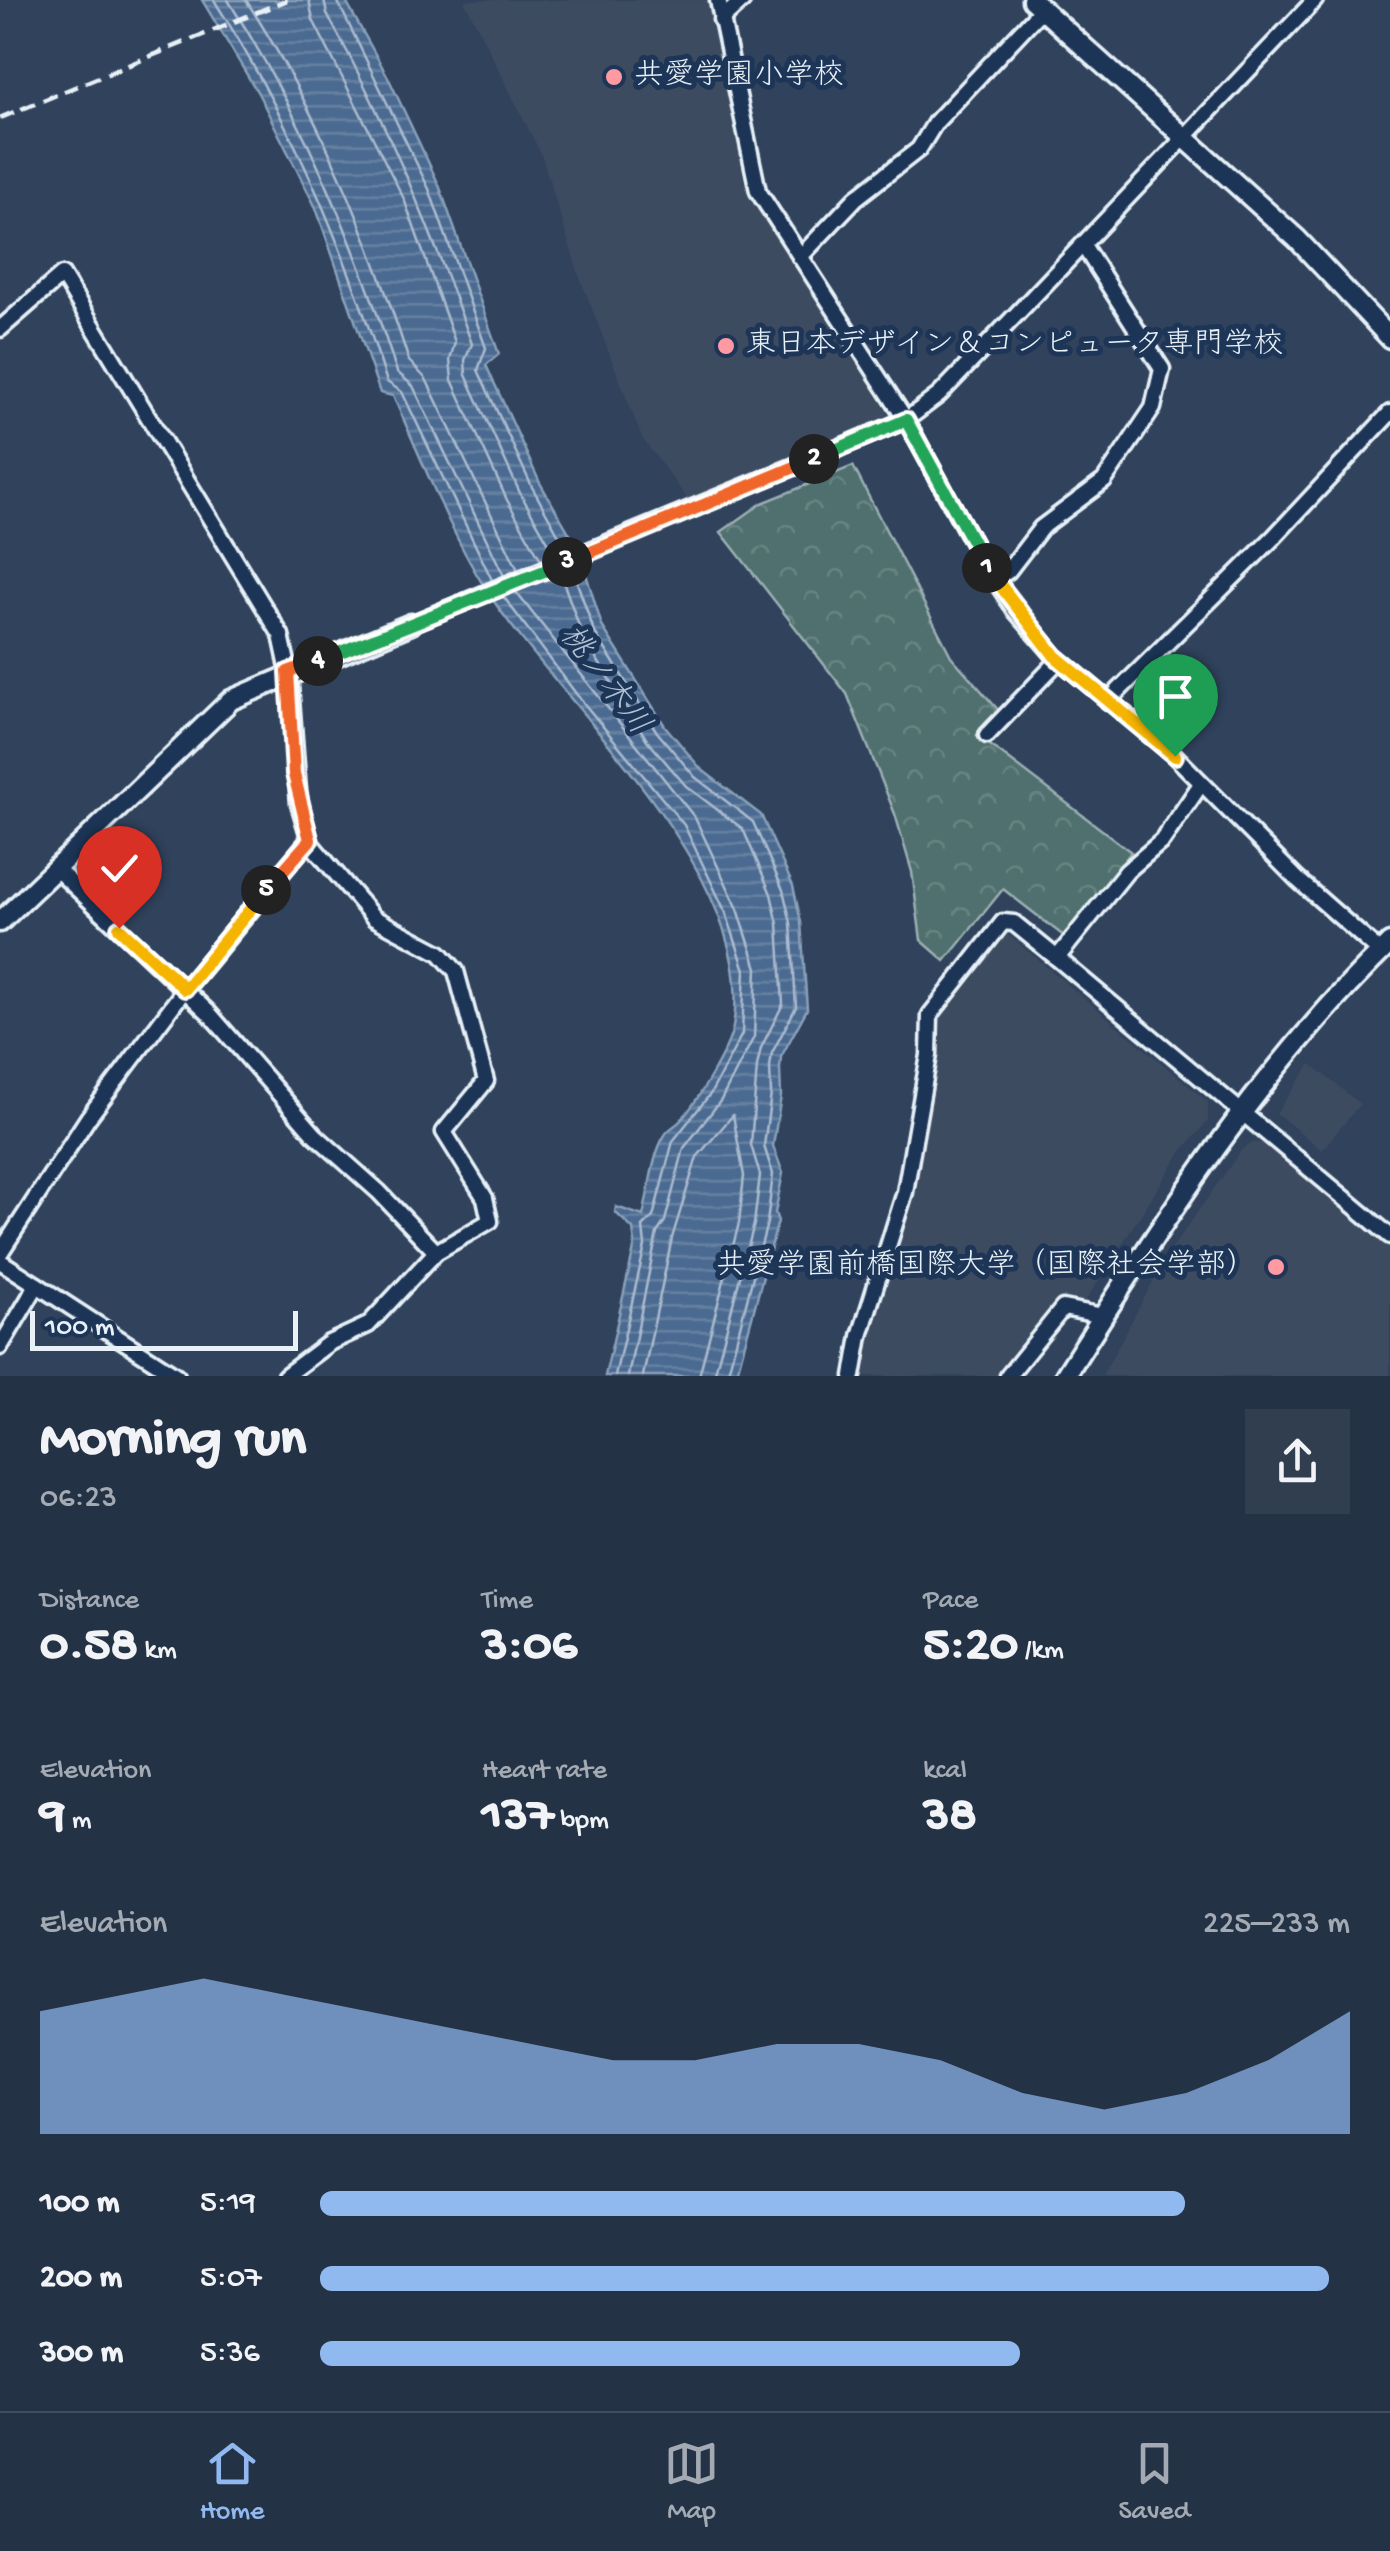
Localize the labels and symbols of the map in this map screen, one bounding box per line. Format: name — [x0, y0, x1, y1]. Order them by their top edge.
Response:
place label: 共愛学園小学校 — [634, 58, 844, 95]
marker: 共愛学園小学校 — [603, 66, 625, 88]
place label: 東日本デザイン＆コンピュータ専門学校 — [746, 327, 1284, 364]
marker: 東日本デザイン＆コンピュータ専門学校 — [715, 335, 737, 357]
pin: 2 — [789, 434, 839, 484]
pin: 3 — [542, 537, 592, 587]
pin: 1 — [962, 543, 1012, 593]
water label: 桃ノ木川 — [549, 618, 657, 744]
pin: 4 — [293, 636, 343, 686]
pin — [1133, 654, 1218, 757]
pin — [77, 826, 162, 929]
pin: 5 — [241, 865, 291, 915]
place label: 共愛学園前橋国際大学（国際社会学部） — [716, 1248, 1256, 1285]
marker: 共愛学園前橋国際大学（国際社会学部） — [1265, 1256, 1287, 1278]
scale bar — [30, 1306, 298, 1350]

